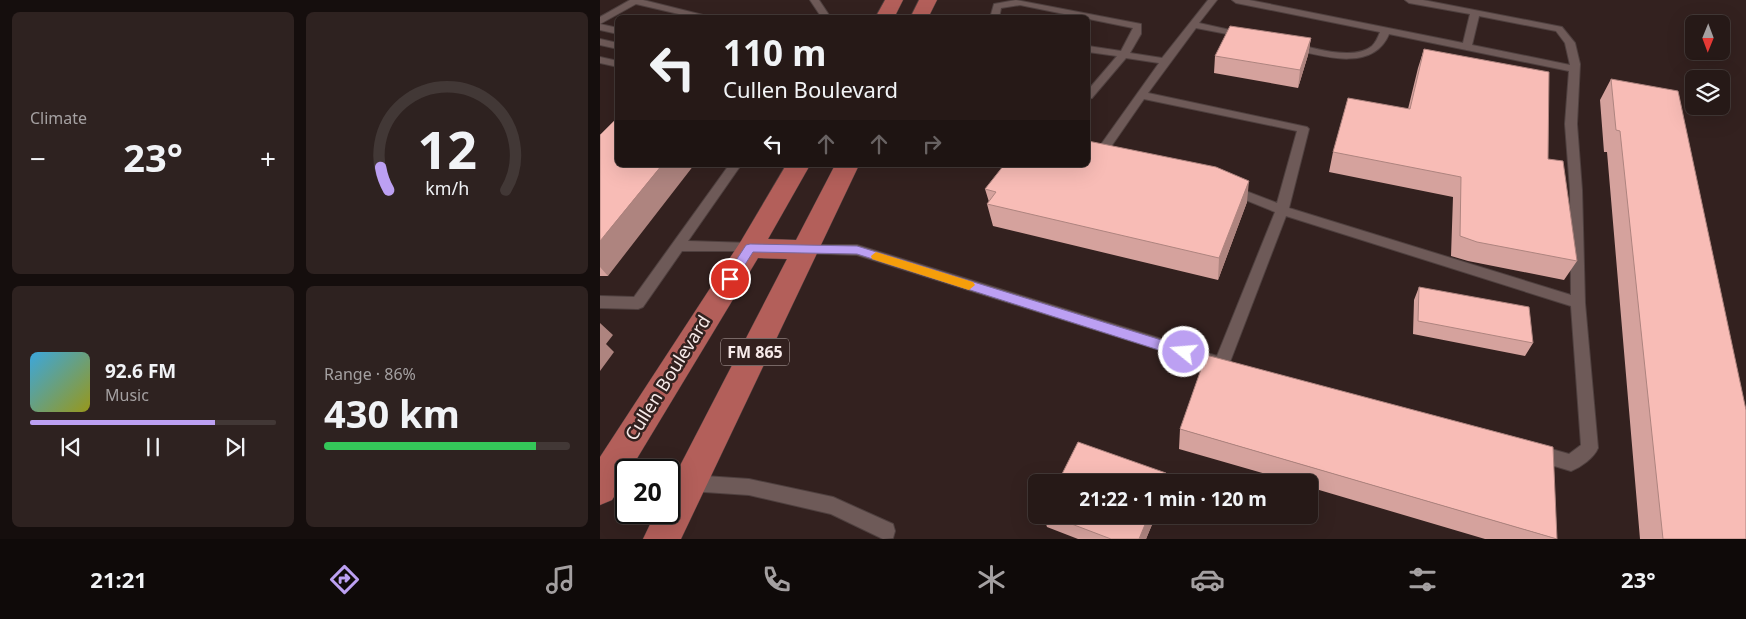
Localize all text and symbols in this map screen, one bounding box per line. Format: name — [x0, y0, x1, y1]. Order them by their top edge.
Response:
north arrow — [1685, 15, 1730, 60]
map controls — [1685, 15, 1730, 115]
text: 110 m — [723, 29, 826, 76]
icon: left — [640, 35, 705, 100]
button: layers — [1685, 70, 1730, 115]
text: Cullen Boulevard — [723, 74, 898, 104]
text: Climate — [30, 107, 87, 129]
text: 12 — [417, 113, 477, 184]
icon: left — [759, 130, 787, 158]
icon: ahead — [812, 130, 840, 158]
icon: ahead — [865, 130, 893, 158]
icon: right — [918, 130, 946, 158]
text: 23° — [123, 131, 183, 183]
text: − — [30, 139, 46, 177]
text: + — [260, 139, 276, 177]
text: km/h — [425, 176, 469, 200]
pin — [709, 258, 751, 300]
icon: arrive — [716, 265, 744, 293]
street label: Cullen Boulevard — [619, 310, 715, 445]
position arrow — [1157, 325, 1209, 377]
road number: FM 865 — [721, 338, 789, 366]
text: 92.6 FM — [105, 358, 176, 384]
text: Range · 86% — [324, 363, 416, 385]
text: Music — [105, 384, 149, 406]
text: 430 km — [324, 387, 460, 439]
icon: previous — [57, 433, 85, 461]
icon: pause — [139, 433, 167, 461]
icon: next — [221, 433, 249, 461]
speed limit sign: 20 — [615, 459, 680, 524]
text: 21:22 · 1 min · 120 m — [1079, 486, 1267, 512]
icon: directions — [327, 562, 362, 597]
icon: music — [543, 562, 578, 597]
icon: phone — [759, 562, 794, 597]
icon: climate — [974, 562, 1009, 597]
icon: car — [1190, 562, 1225, 597]
icon: filters — [1405, 562, 1440, 597]
text: 21:21 — [90, 564, 147, 594]
text: 23° — [1621, 564, 1656, 594]

